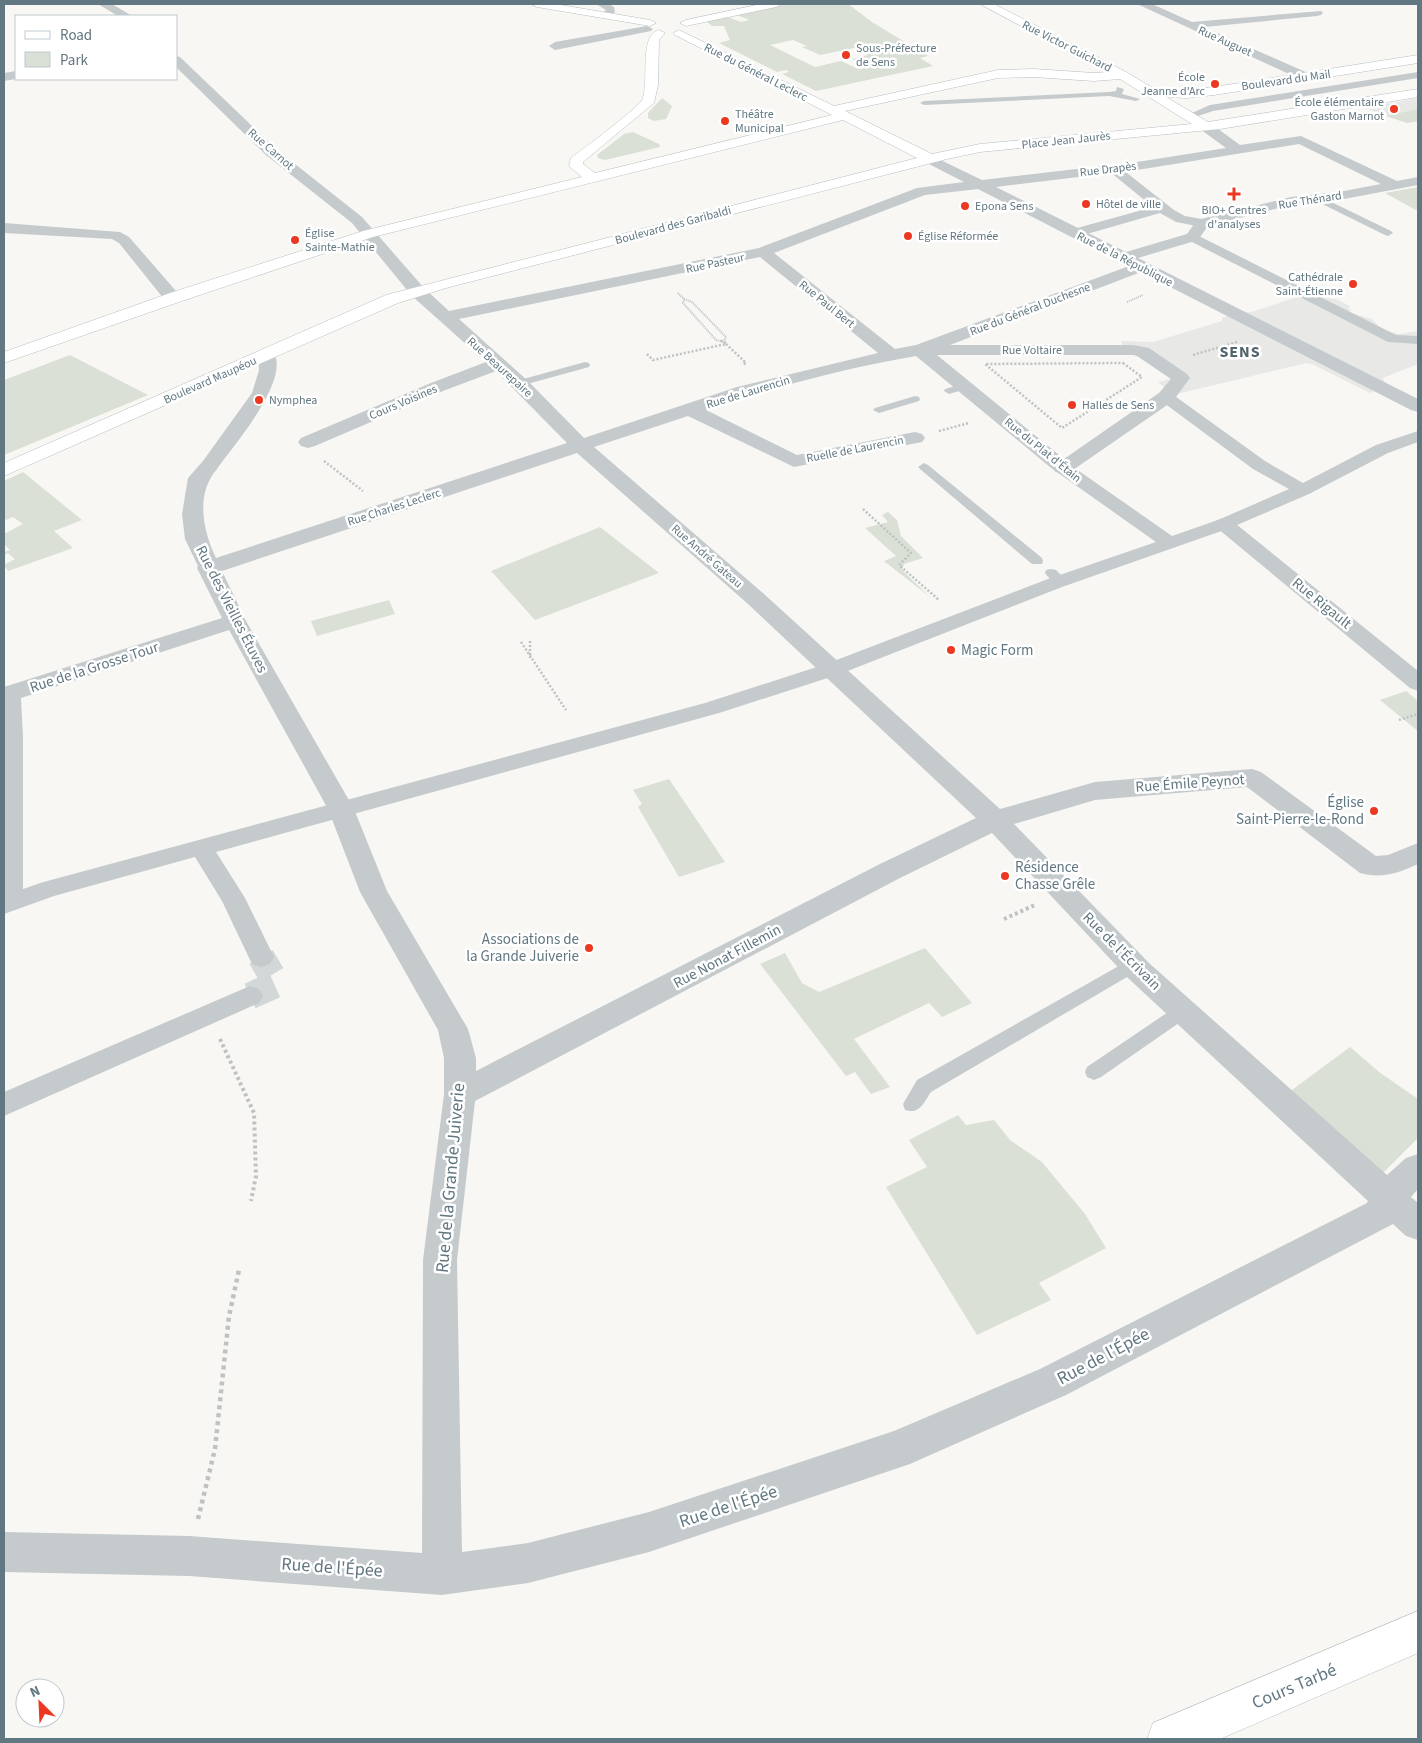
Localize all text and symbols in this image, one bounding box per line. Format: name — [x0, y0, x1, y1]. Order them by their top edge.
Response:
legend — [15, 15, 178, 80]
street label: Rue Victor Guichard — [1019, 16, 1115, 76]
street label: Rue Auguet — [1195, 22, 1254, 61]
text: Road — [60, 25, 92, 46]
street label: Rue du Général Leclerc — [701, 39, 811, 106]
place label: Sous-Préfecture de Sens — [856, 40, 936, 71]
marker: Sous-Préfecture de Sens — [840, 49, 852, 61]
text: Park — [60, 50, 89, 71]
street label: Boulevard du Mail — [1240, 66, 1332, 95]
place label: École Jeanne d'Arc — [1141, 69, 1206, 100]
marker: École Jeanne d'Arc — [1209, 78, 1221, 90]
place label: École élémentaire Gaston Marnot — [1294, 94, 1384, 125]
marker: École élémentaire Gaston Marnot — [1388, 103, 1400, 115]
place label: Théâtre Municipal — [735, 106, 784, 137]
marker: Théâtre Municipal — [719, 115, 731, 127]
street label: Rue Carnot — [244, 125, 297, 174]
street label: Place Jean Jaurès — [1021, 127, 1111, 154]
street label: Rue Drapès — [1079, 158, 1137, 181]
marker: BIO+ Centres d'analyses — [1227, 187, 1241, 201]
street label: Rue Thénard — [1277, 187, 1343, 214]
place label: Hôtel de ville — [1096, 196, 1161, 213]
place label: Epona Sens — [975, 198, 1033, 215]
marker: Hôtel de ville — [1080, 198, 1092, 210]
marker: Epona Sens — [959, 200, 971, 212]
street label: Boulevard des Garibaldi — [613, 202, 733, 249]
place label: BIO+ Centres d'analyses — [1202, 202, 1267, 233]
place label: Église Sainte-Mathie — [305, 225, 375, 256]
place label: Église Réformée — [918, 228, 998, 245]
street label: Rue de la République — [1074, 228, 1176, 291]
marker: Église Réformée — [902, 230, 914, 242]
marker: Église Sainte-Mathie — [289, 234, 301, 246]
street label: Rue Pasteur — [684, 249, 747, 278]
place label: Cathédrale Saint-Étienne — [1275, 269, 1343, 300]
street label: Rue Paul Bert — [795, 277, 858, 332]
marker: Cathédrale Saint-Étienne — [1347, 278, 1359, 290]
street label: Rue du Général Duchesne — [967, 279, 1093, 340]
street label: Rue Beaurepaire — [463, 333, 536, 401]
district label: SENS — [1219, 341, 1261, 363]
street label: Rue Voltaire — [1002, 342, 1062, 359]
street label: Boulevard Maupéou — [161, 352, 260, 409]
street label: Rue de Laurencin — [704, 372, 792, 413]
street label: Cours Voisines — [367, 380, 440, 424]
place label: Nymphea — [269, 392, 317, 409]
marker: Nymphea — [253, 394, 265, 406]
place label: Halles de Sens — [1082, 397, 1154, 414]
marker: Halles de Sens — [1066, 399, 1078, 411]
street label: Rue du Plat d'Étain — [1001, 414, 1085, 487]
street label: Ruelle de Laurencin — [805, 432, 905, 467]
street label: Rue Charles Leclerc — [345, 484, 444, 531]
street label: Rue André Gateau — [667, 521, 746, 592]
street label: Rue des Vieilles Étuves — [190, 542, 273, 677]
street label: Rue Rigault — [1287, 573, 1356, 634]
street label: Rue de la Grosse Tour — [27, 637, 162, 698]
place label: Magic Form — [961, 640, 1034, 661]
marker: Magic Form — [945, 644, 957, 656]
street label: Rue Émile Peynot — [1135, 769, 1245, 798]
place label: Église Saint-Pierre-le-Rond — [1236, 792, 1364, 830]
marker: Église Saint-Pierre-le-Rond — [1368, 805, 1380, 817]
place label: Résidence Chasse Grêle — [1015, 857, 1095, 895]
marker: Résidence Chasse Grêle — [999, 870, 1011, 882]
street label: Rue de l'Écrivain — [1078, 907, 1166, 995]
street label: Rue Nonat Fillemin — [670, 919, 785, 994]
place label: Associations de la Grande Juiverie — [466, 929, 579, 967]
marker: Associations de la Grande Juiverie — [583, 942, 595, 954]
street label: Rue de la Grande Juiverie — [430, 1082, 471, 1274]
street label: Rue de l'Épée — [1053, 1322, 1154, 1391]
street label: Rue de l'Épée — [676, 1479, 780, 1534]
street label: Rue de l'Épée — [280, 1551, 384, 1584]
street label: Cours Tarbé — [1248, 1657, 1340, 1715]
north arrow — [15, 1678, 65, 1728]
text: N — [27, 1681, 43, 1703]

